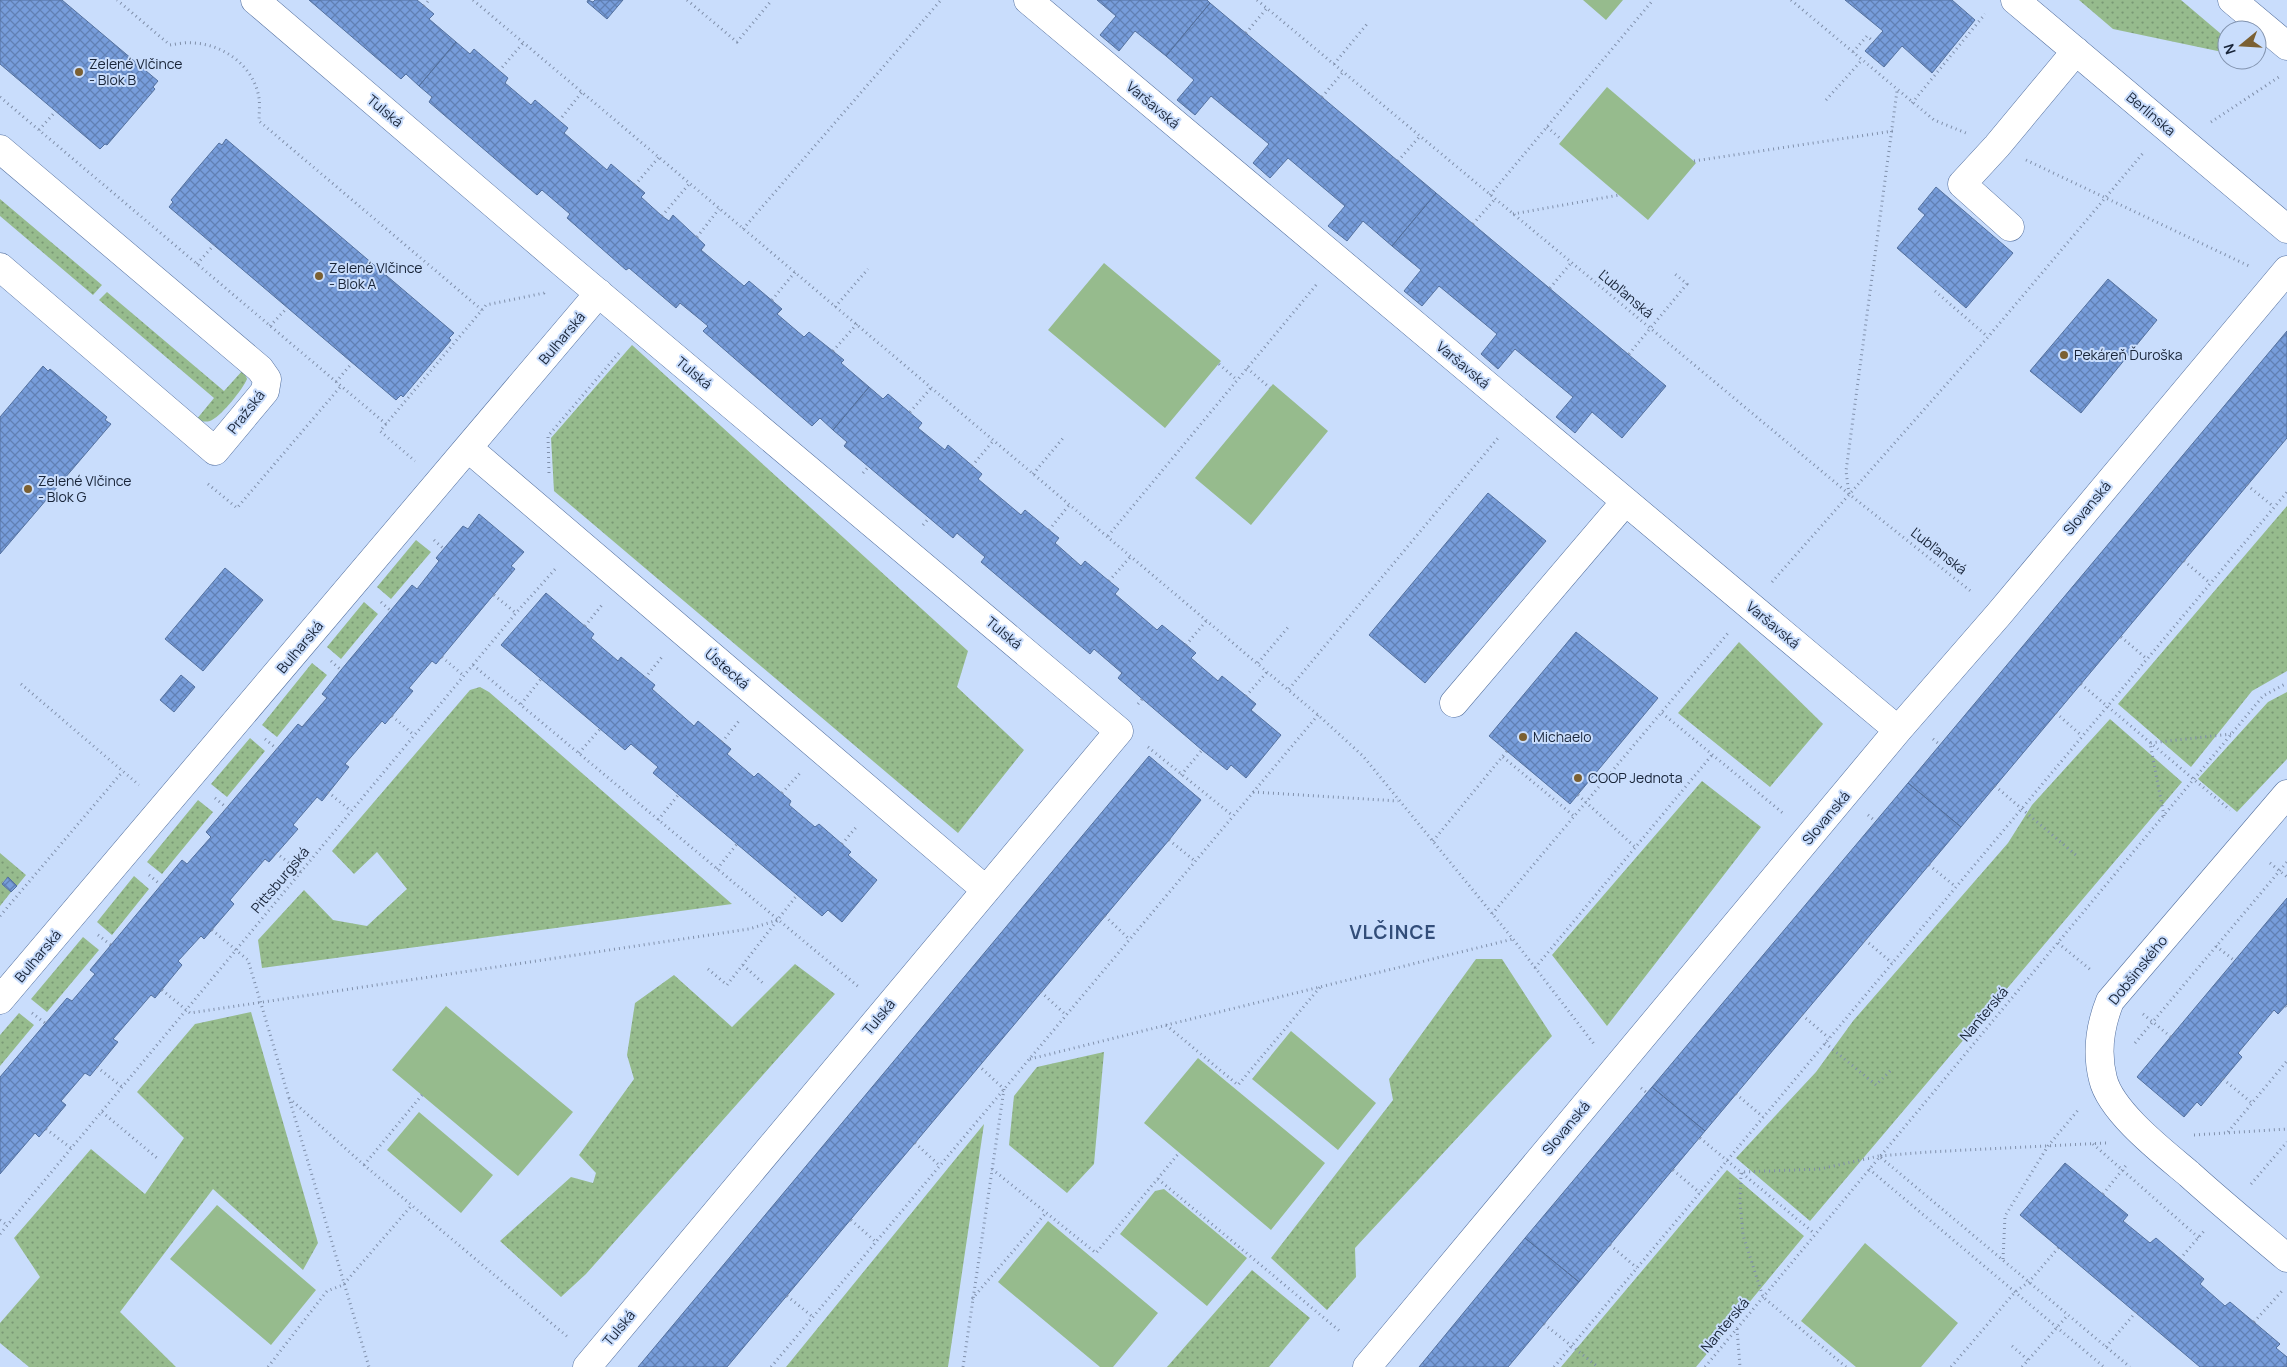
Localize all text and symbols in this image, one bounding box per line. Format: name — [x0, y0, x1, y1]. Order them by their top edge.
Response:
north arrow — [2217, 20, 2267, 70]
text: N — [2219, 41, 2240, 57]
place label: Zelené Vlčince - Blok B — [89, 54, 183, 89]
marker: Zelené Vlčince - Blok B — [73, 66, 85, 78]
street label: Varšavská — [1123, 77, 1184, 133]
street label: Berlínska — [2123, 87, 2180, 140]
street label: Tulská — [363, 90, 407, 131]
place label: Zelené Vlčince - Blok A — [329, 258, 423, 293]
street label: Ľubľanská — [1595, 265, 1658, 322]
marker: Zelené Vlčince - Blok A — [313, 270, 325, 282]
street label: Bulharská — [534, 307, 589, 368]
street label: Varšavská — [1433, 337, 1494, 393]
place label: Pekáreň Ďuroška — [2074, 345, 2182, 364]
marker: Pekáreň Ďuroška — [2058, 349, 2070, 361]
street label: Tulská — [672, 352, 716, 393]
street label: Pražská — [223, 386, 269, 437]
place label: Zelené Vlčince - Blok G — [38, 471, 132, 506]
street label: Slovanská — [2059, 477, 2115, 539]
marker: Zelené Vlčince - Blok G — [22, 483, 34, 495]
street label: Ľubľanská — [1907, 523, 1971, 578]
street label: Varšavská — [1743, 597, 1804, 653]
street label: Tulská — [982, 612, 1026, 653]
street label: Bulharská — [272, 616, 327, 677]
street label: Ústecká — [701, 644, 754, 693]
place label: Michaelo — [1533, 727, 1592, 746]
marker: Michaelo — [1517, 731, 1529, 743]
place label: COOP Jednota — [1588, 768, 1682, 787]
marker: COOP Jednota — [1572, 772, 1584, 784]
street label: Slovanská — [1798, 787, 1854, 849]
street label: Pittsburgská — [246, 842, 313, 917]
district label: VLČINCE — [1349, 919, 1437, 945]
street label: Bulharská — [10, 925, 65, 986]
street label: Dobšinského — [2104, 931, 2171, 1008]
street label: Nanterská — [1955, 982, 2012, 1045]
street label: Tulská — [858, 995, 899, 1039]
street label: Slovanská — [1538, 1097, 1594, 1159]
street label: Nanterská — [1696, 1293, 1753, 1356]
street label: Tulská — [598, 1306, 639, 1350]

